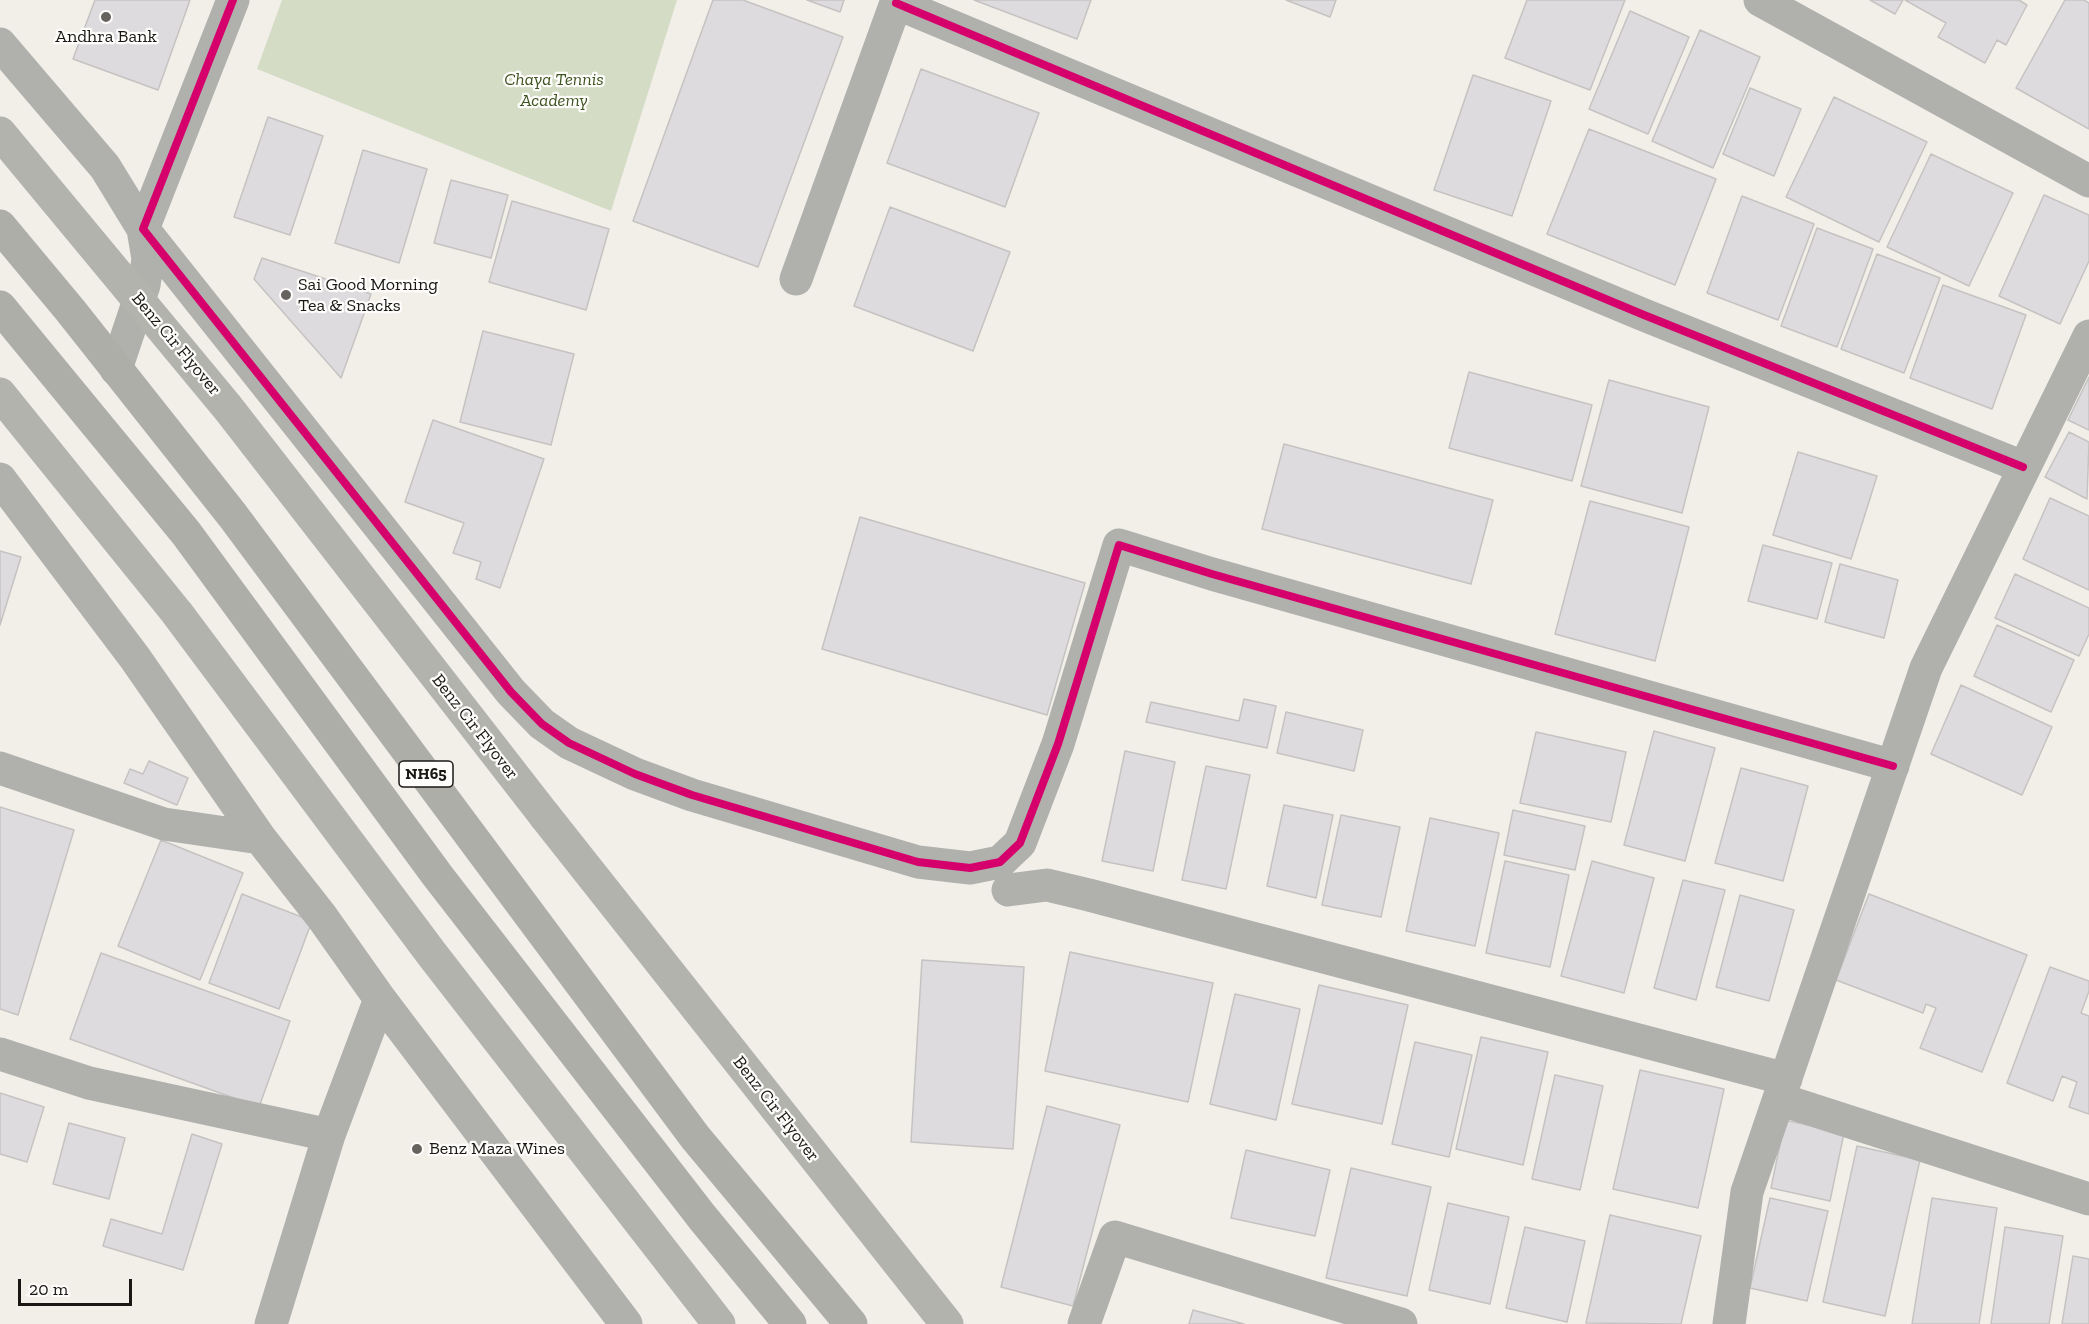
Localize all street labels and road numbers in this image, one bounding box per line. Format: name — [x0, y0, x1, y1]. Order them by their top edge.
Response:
street label: Benz Cir Flyover — [127, 288, 225, 400]
street label: Benz Cir Flyover — [427, 670, 523, 784]
road number: NH65 — [399, 761, 453, 787]
street label: Benz Cir Flyover — [728, 1052, 824, 1166]

